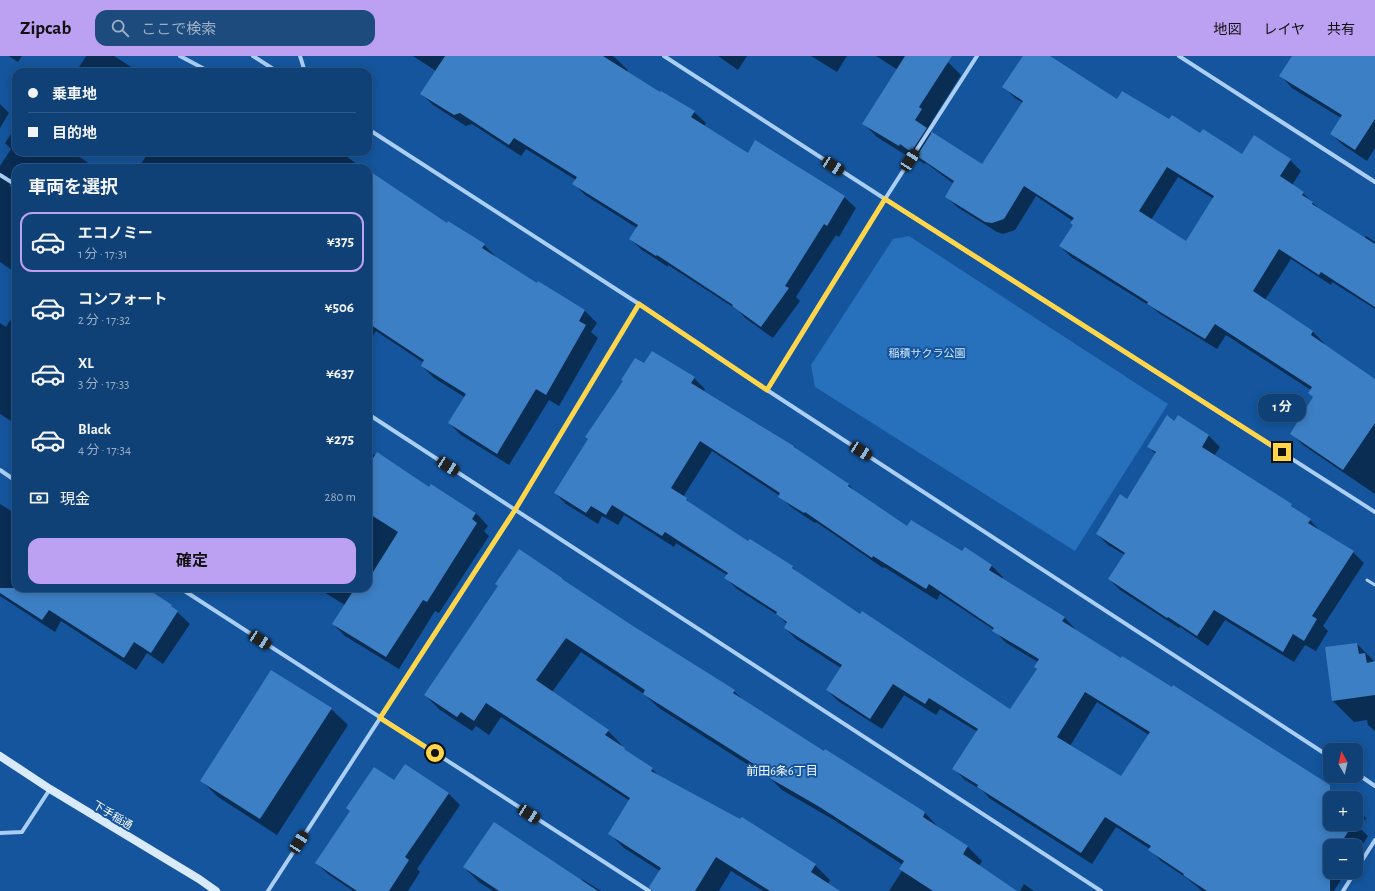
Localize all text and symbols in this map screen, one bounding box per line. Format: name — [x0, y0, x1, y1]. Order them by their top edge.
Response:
search box — [95, 10, 375, 46]
icon: search — [109, 17, 131, 39]
text: Zipcab — [20, 19, 71, 38]
text: ここで検索 — [141, 22, 216, 37]
text: 地図 — [1213, 23, 1241, 37]
text: レイヤ — [1263, 23, 1305, 37]
text: 共有 — [1327, 23, 1355, 37]
text: 乗車地 — [52, 87, 97, 102]
text: 目的地 — [52, 126, 97, 141]
car — [898, 147, 922, 173]
car — [820, 154, 846, 178]
text: 車両を選択 — [28, 179, 118, 197]
icon: car — [30, 224, 66, 260]
text: エコノミー — [78, 226, 153, 241]
text: ¥375 — [327, 234, 354, 249]
text: 1 分 · 17:31 — [78, 248, 128, 261]
icon: car — [30, 290, 66, 326]
text: コンフォート — [78, 292, 168, 307]
text: ¥506 — [325, 300, 354, 315]
text: 2 分 · 17:32 — [78, 314, 130, 327]
park label: 稲積サクラ公園 — [889, 347, 966, 359]
icon: car — [30, 356, 66, 392]
text: XL — [78, 356, 94, 371]
text: ¥637 — [326, 366, 354, 381]
text: 3 分 · 17:33 — [78, 378, 129, 391]
callout: 1 分 — [1258, 394, 1306, 422]
text: 1 分 — [1272, 401, 1292, 414]
icon: car — [30, 422, 66, 458]
text: Black — [78, 422, 111, 437]
text: ¥275 — [326, 432, 354, 447]
car — [848, 439, 874, 463]
route end — [1273, 443, 1291, 461]
text: 4 分 · 17:34 — [78, 444, 131, 457]
car — [435, 454, 461, 478]
icon: cash — [28, 487, 50, 509]
text: 280 m — [325, 491, 356, 504]
text: 現金 — [60, 492, 90, 507]
button: 確定 — [28, 538, 356, 584]
car — [247, 628, 273, 652]
north arrow — [1323, 743, 1363, 783]
map controls — [1323, 743, 1363, 879]
route start — [426, 744, 444, 762]
district label: 前田6条6丁目 — [746, 764, 818, 777]
button: + — [1323, 791, 1363, 831]
street label: 下手稲通 — [91, 799, 135, 831]
car — [516, 802, 542, 826]
car — [287, 829, 311, 855]
button: − — [1323, 839, 1363, 879]

